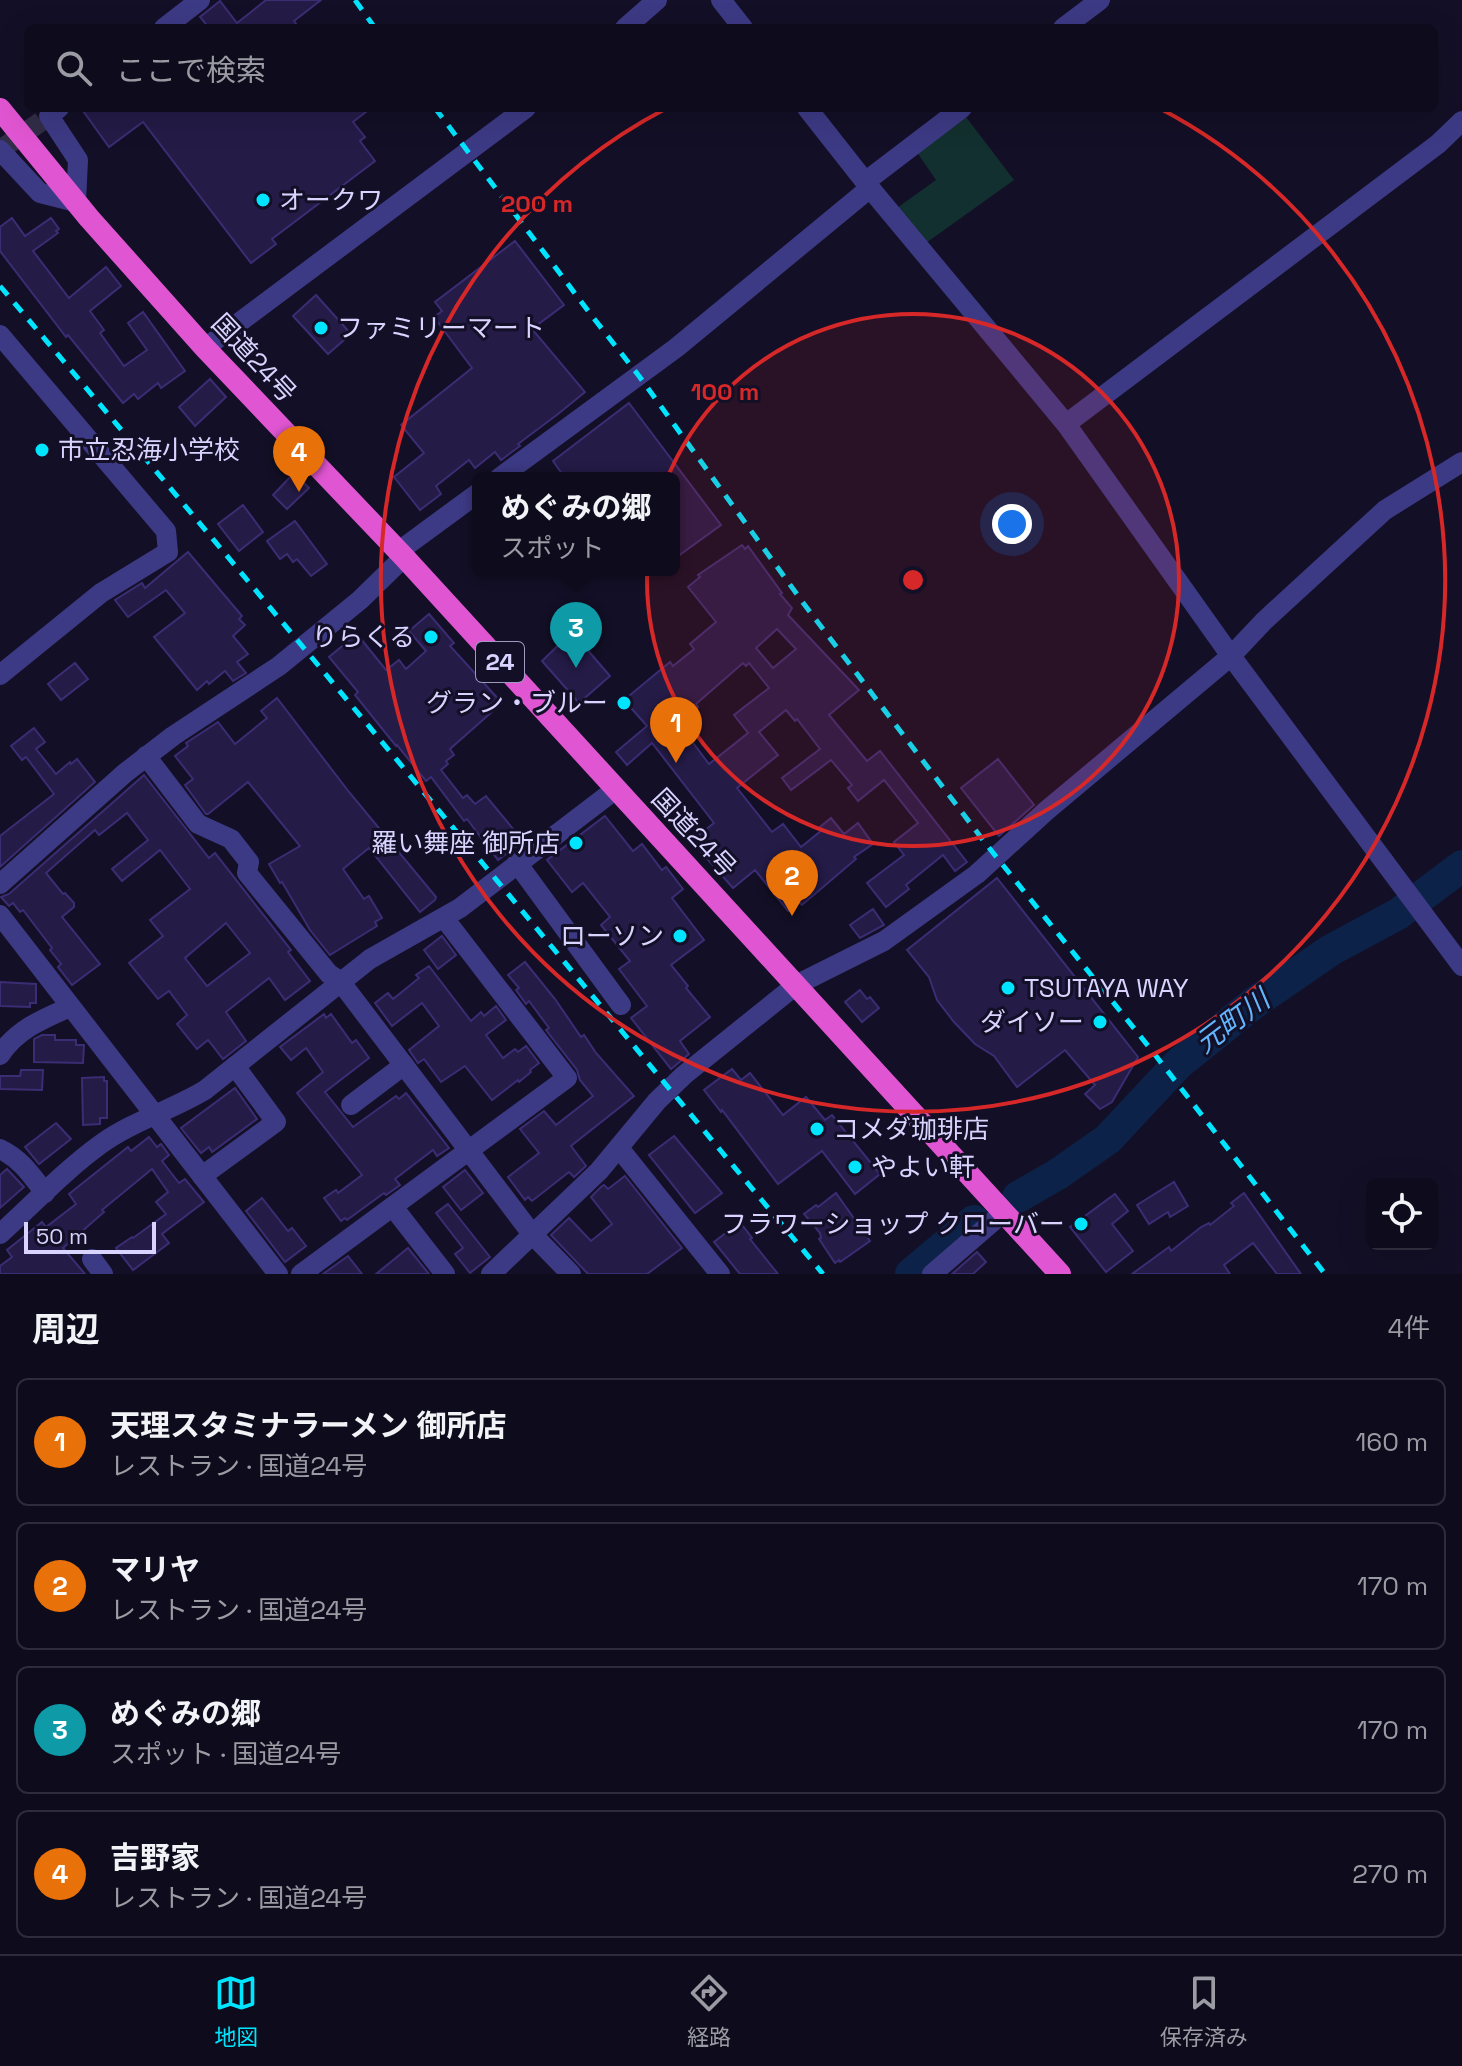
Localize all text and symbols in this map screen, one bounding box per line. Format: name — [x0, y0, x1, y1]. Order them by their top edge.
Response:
search box — [24, 24, 1438, 112]
icon: search — [52, 46, 96, 90]
text: ここで検索 — [116, 51, 266, 90]
place label: オークワ — [279, 183, 383, 217]
text: 200 m — [501, 188, 573, 219]
marker: オークワ — [254, 191, 272, 209]
street label: 国道24号 — [204, 306, 304, 410]
place label: ファミリーマート — [337, 311, 545, 345]
marker: ファミリーマート — [312, 319, 330, 337]
text: 100 m — [691, 376, 759, 407]
pin: 4 — [273, 426, 325, 492]
place label: 市立忍海小学校 — [58, 433, 240, 467]
marker: 市立忍海小学校 — [33, 441, 51, 459]
popup — [472, 472, 680, 576]
text: めぐみの郷 — [501, 488, 651, 527]
your location — [992, 504, 1032, 544]
text: スポット — [501, 531, 605, 565]
centre of rings — [899, 566, 927, 594]
pin: 3 — [550, 602, 602, 668]
place label: りらくる — [312, 620, 415, 654]
marker: りらくる — [422, 628, 440, 646]
road number: 24 — [476, 642, 524, 682]
place label: グラン・ブルー — [426, 686, 608, 720]
marker: グラン・ブルー — [615, 694, 633, 712]
pin: 1 — [650, 697, 702, 763]
street label: 国道24号 — [644, 781, 744, 885]
place label: 羅い舞座 御所店 — [371, 826, 560, 860]
marker: 羅い舞座 御所店 — [567, 834, 585, 852]
pin: 2 — [766, 850, 818, 916]
place label: ローソン — [560, 919, 664, 953]
marker: ローソン — [671, 927, 689, 945]
place label: TSUTAYA WAY — [1024, 971, 1189, 1005]
marker: TSUTAYA WAY — [999, 979, 1017, 997]
water label: 元町川 — [1188, 980, 1279, 1061]
place label: ダイソー — [980, 1005, 1084, 1039]
marker: ダイソー — [1091, 1013, 1109, 1031]
place label: コメダ珈琲店 — [833, 1112, 989, 1146]
marker: コメダ珈琲店 — [808, 1120, 826, 1138]
place label: やよい軒 — [871, 1150, 975, 1184]
marker: やよい軒 — [846, 1158, 864, 1176]
map controls — [1366, 1178, 1438, 1250]
button: locate — [1366, 1178, 1438, 1250]
place label: フラワーショップ クローバー — [721, 1207, 1065, 1241]
marker: フラワーショップ クローバー — [1072, 1215, 1090, 1233]
scale bar — [24, 1218, 156, 1254]
text: 50 m — [36, 1222, 88, 1250]
text: 周辺 — [32, 1308, 100, 1351]
text: 4件 — [1388, 1311, 1430, 1345]
text: 天理スタミナラーメン 御所店 — [110, 1406, 506, 1445]
text: 1 — [54, 1425, 66, 1459]
text: 160 m — [1356, 1425, 1428, 1459]
text: レストラン · 国道24号 — [110, 1449, 367, 1483]
text: マリヤ — [110, 1550, 200, 1589]
text: 2 — [52, 1569, 68, 1603]
text: 170 m — [1357, 1569, 1428, 1603]
text: レストラン · 国道24号 — [110, 1593, 367, 1627]
text: めぐみの郷 — [110, 1694, 261, 1733]
text: 3 — [52, 1713, 68, 1747]
text: 170 m — [1357, 1713, 1428, 1747]
text: スポット · 国道24号 — [110, 1737, 341, 1771]
text: 吉野家 — [110, 1838, 200, 1877]
text: 4 — [52, 1857, 68, 1891]
text: 270 m — [1352, 1857, 1428, 1891]
text: レストラン · 国道24号 — [110, 1881, 367, 1915]
tab: 地図 — [214, 1971, 258, 2051]
tab: 経路 — [687, 1971, 731, 2051]
tab: 保存済み — [1160, 1971, 1248, 2051]

